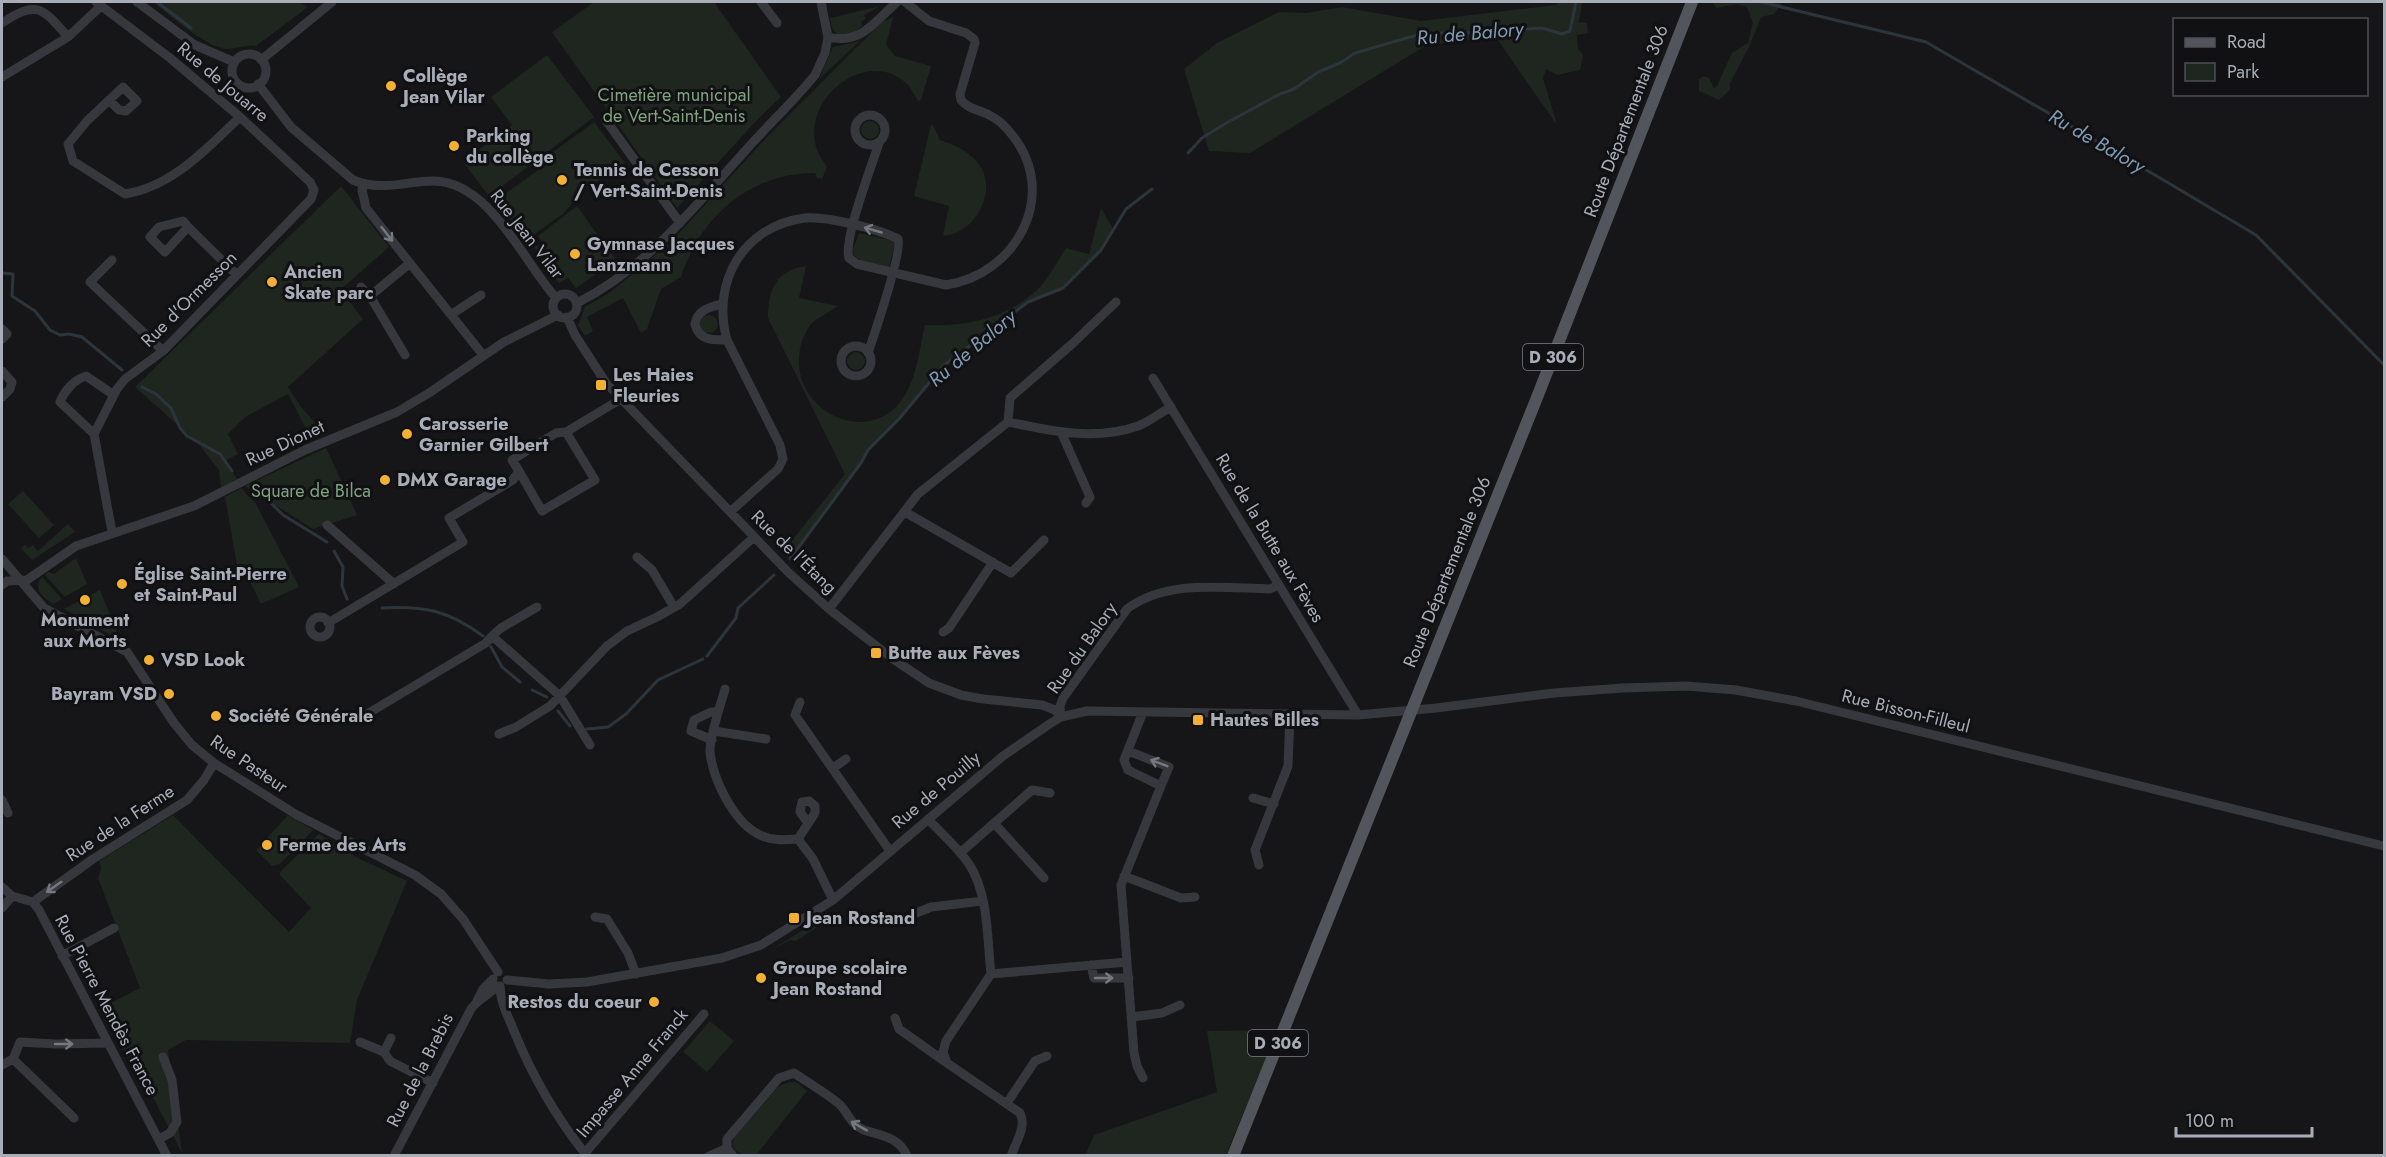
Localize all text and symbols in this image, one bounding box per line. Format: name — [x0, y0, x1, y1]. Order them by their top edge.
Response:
water label: Ru de Balory — [1416, 14, 1526, 53]
legend — [2173, 18, 2368, 96]
street label: Route Départementale 306 — [1577, 21, 1675, 221]
text: Road — [2227, 29, 2266, 55]
street label: Rue de Jouarre — [171, 36, 275, 128]
text: Park — [2227, 59, 2259, 85]
place label: Collège Jean Vilar — [400, 63, 485, 110]
marker: Collège Jean Vilar — [384, 79, 398, 93]
park label: Cimetière municipal de Vert-Saint-Denis — [597, 82, 751, 129]
water label: Ru de Balory — [2043, 102, 2152, 181]
place label: Parking du collège — [466, 123, 554, 170]
marker: Parking du collège — [447, 139, 461, 153]
place label: Tennis de Cesson / Vert-Saint-Denis — [574, 157, 723, 204]
marker: Tennis de Cesson / Vert-Saint-Denis — [555, 173, 569, 187]
street label: Rue Jean Vilar — [484, 184, 571, 285]
one-way arrow — [864, 224, 883, 235]
one-way arrow — [381, 226, 394, 242]
place label: Gymnase Jacques Lanzmann — [587, 231, 735, 278]
street label: Rue d'Ormesson — [135, 245, 243, 353]
marker: Gymnase Jacques Lanzmann — [568, 247, 582, 261]
place label: Ancien Skate parc — [283, 259, 374, 306]
marker: Ancien Skate parc — [265, 275, 279, 289]
water label: Ru de Balory — [922, 302, 1024, 394]
road number: D 306 — [1523, 344, 1583, 370]
place label: Les Haies Fleuries — [613, 362, 694, 409]
marker: Les Haies Fleuries — [594, 378, 608, 392]
place label: Carosserie Garnier Gilbert — [419, 411, 548, 458]
street label: Rue Dionet — [241, 413, 329, 473]
marker: Carosserie Garnier Gilbert — [400, 427, 414, 441]
street label: Rue de la Butte aux Fèves — [1209, 449, 1331, 627]
place label: DMX Garage — [397, 467, 507, 493]
marker: DMX Garage — [378, 473, 392, 487]
street label: Route Départementale 306 — [1397, 473, 1497, 671]
park label: Square de Bilca — [251, 478, 371, 504]
street label: Rue de l'Étang — [745, 504, 843, 600]
place label: Église Saint-Pierre et Saint-Paul — [134, 561, 287, 608]
marker: Église Saint-Pierre et Saint-Paul — [115, 577, 129, 591]
marker: Monument aux Morts — [78, 593, 92, 607]
street label: Rue du Balory — [1041, 597, 1123, 699]
place label: Monument aux Morts — [41, 607, 130, 654]
place label: Butte aux Fèves — [888, 640, 1020, 666]
marker: Butte aux Fèves — [869, 646, 883, 660]
place label: VSD Look — [160, 647, 246, 673]
marker: VSD Look — [142, 653, 156, 667]
place label: Bayram VSD — [51, 681, 157, 707]
street label: Rue Bisson-Filleul — [1839, 683, 1973, 739]
marker: Bayram VSD — [162, 687, 176, 701]
place label: Société Générale — [228, 703, 373, 729]
place label: Hautes Billes — [1210, 707, 1319, 733]
marker: Société Générale — [209, 709, 223, 723]
marker: Hautes Billes — [1191, 713, 1205, 727]
street label: Rue Pasteur — [205, 728, 294, 800]
street label: Rue de Pouilly — [886, 745, 986, 835]
one-way arrow — [1150, 756, 1168, 767]
street label: Rue de la Ferme — [61, 778, 179, 868]
place label: Ferme des Arts — [279, 832, 406, 858]
marker: Ferme des Arts — [260, 838, 274, 852]
one-way arrow — [46, 881, 62, 893]
place label: Jean Rostand — [803, 905, 915, 931]
street label: Rue Pierre Mendès France — [48, 910, 166, 1100]
marker: Jean Rostand — [787, 911, 801, 925]
place label: Groupe scolaire Jean Rostand — [770, 955, 907, 1002]
marker: Groupe scolaire Jean Rostand — [754, 971, 768, 985]
one-way arrow — [1094, 972, 1114, 984]
place label: Restos du coeur — [507, 989, 643, 1015]
marker: Restos du coeur — [647, 995, 661, 1009]
street label: Impasse Anne Franck — [570, 1003, 694, 1143]
street label: Rue de la Brebis — [380, 1009, 460, 1131]
road number: D 306 — [1248, 1030, 1308, 1056]
one-way arrow — [54, 1038, 74, 1050]
scale bar — [2176, 1100, 2312, 1138]
text: 100 m — [2185, 1108, 2234, 1134]
one-way arrow — [851, 1120, 868, 1132]

